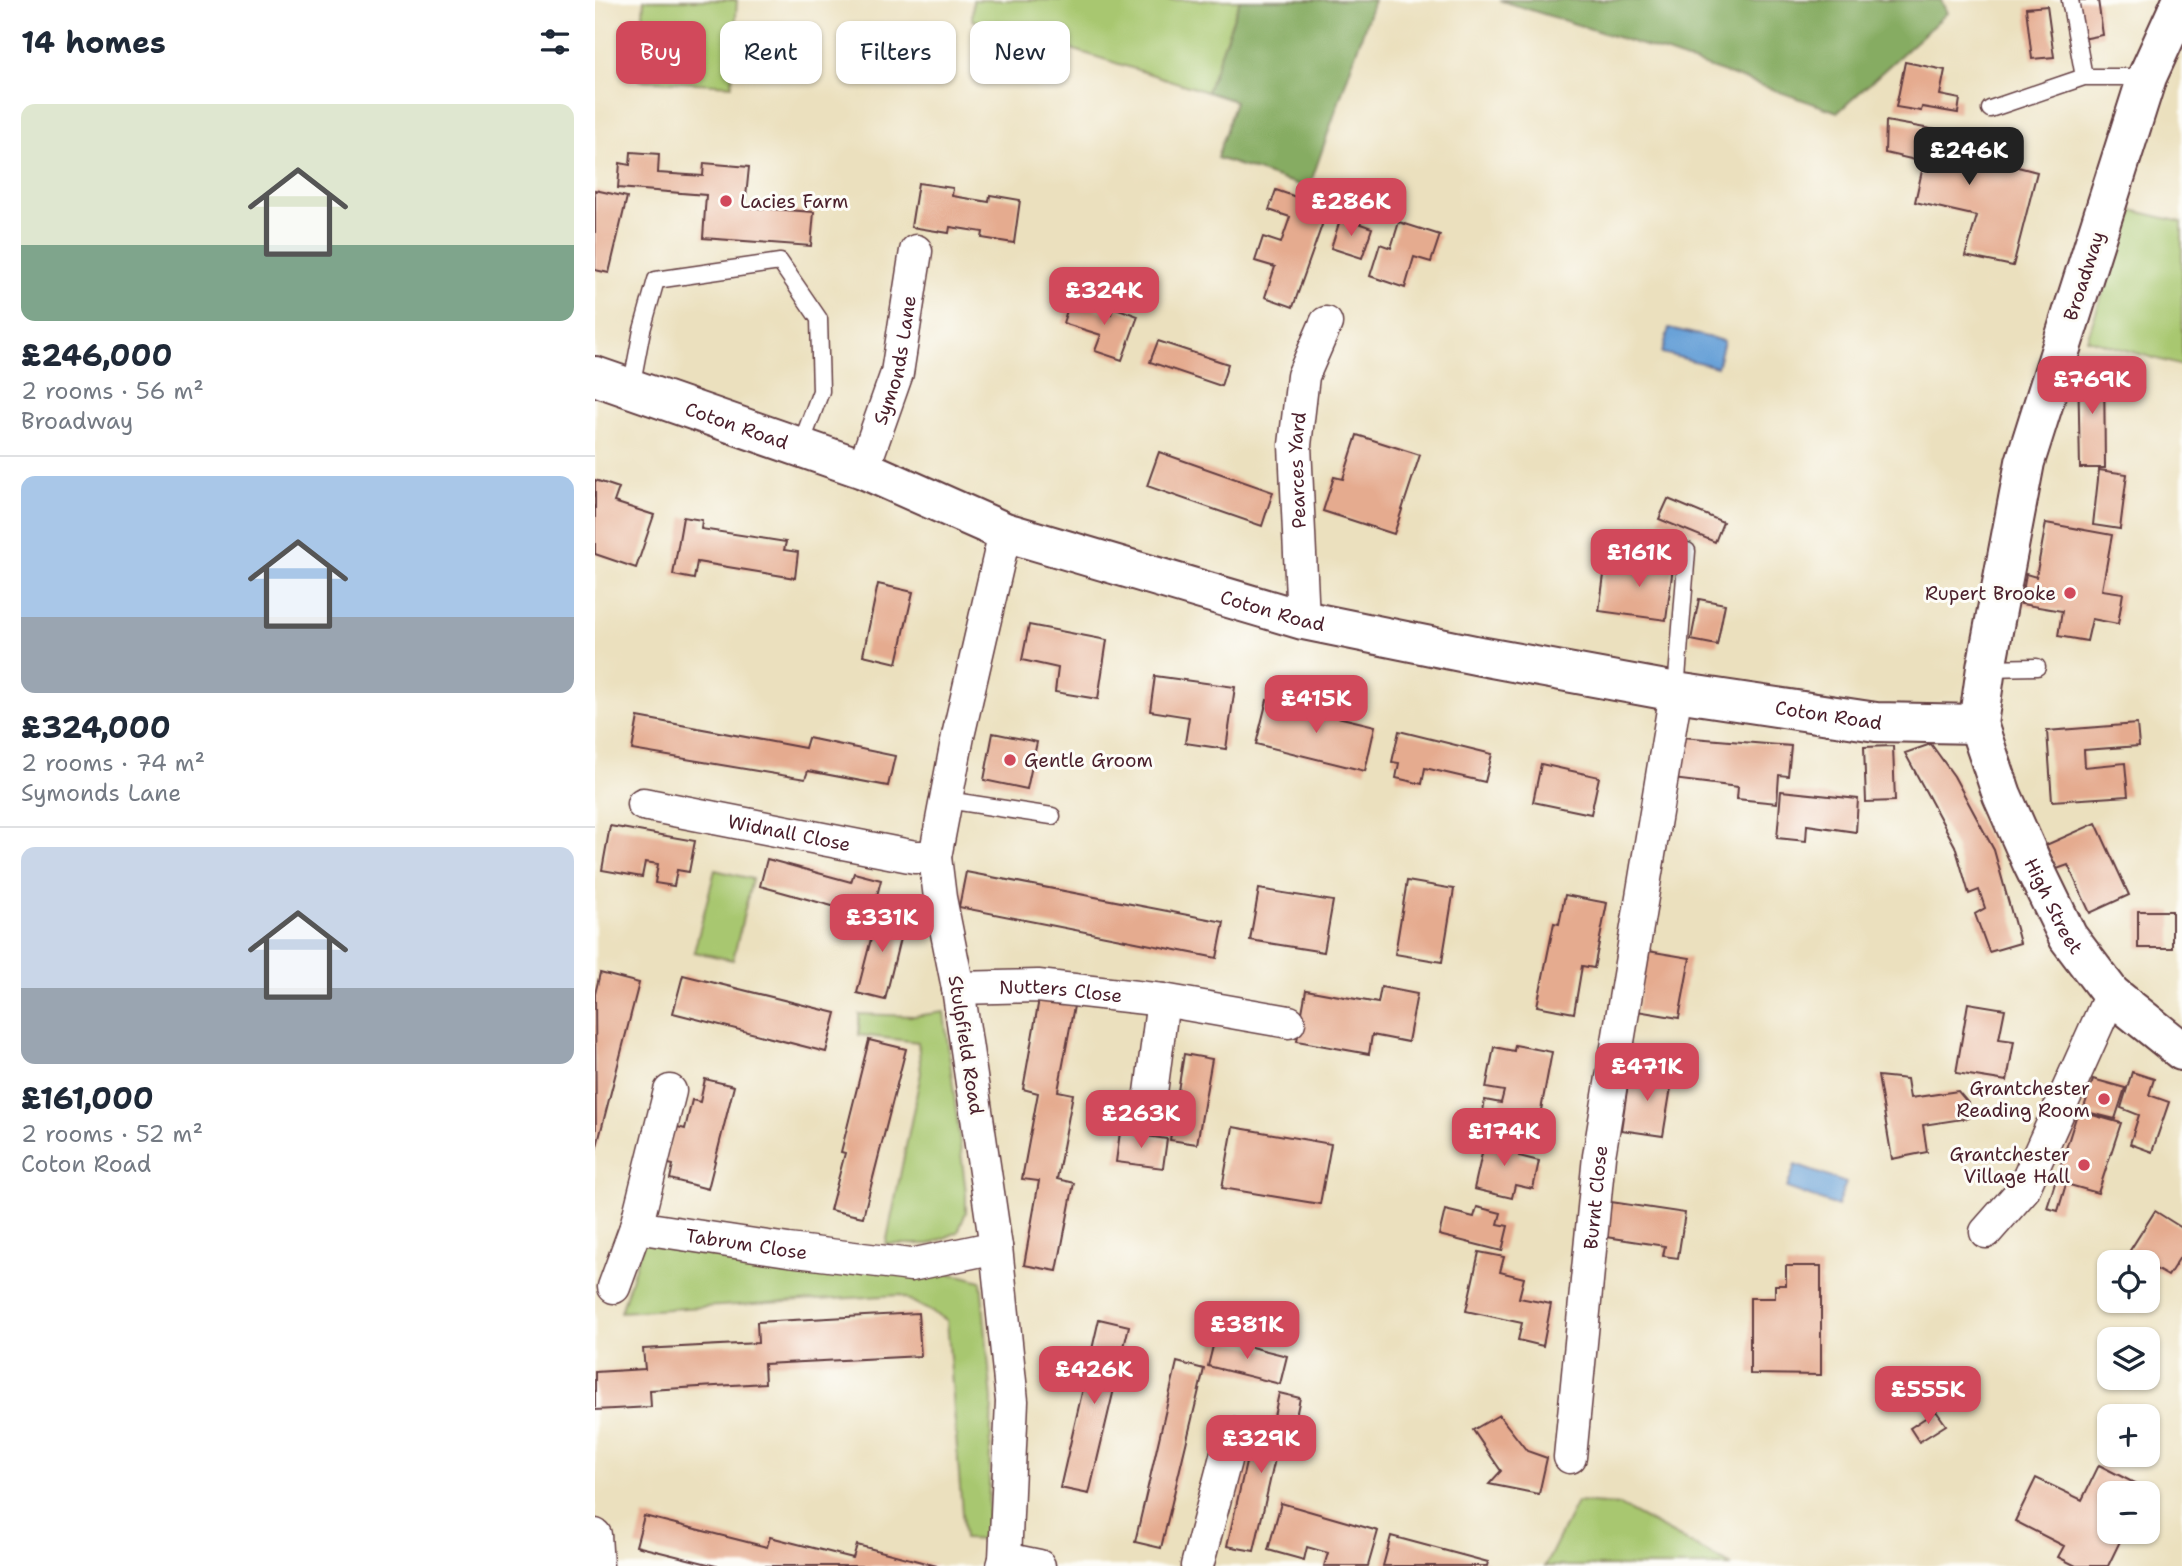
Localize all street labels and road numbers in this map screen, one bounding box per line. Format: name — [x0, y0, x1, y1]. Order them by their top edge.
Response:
street label: Broadway — [2058, 228, 2110, 324]
street label: Symonds Lane — [867, 294, 921, 428]
street label: Coton Road — [682, 396, 792, 455]
street label: Pearces Yard — [1282, 410, 1311, 529]
street label: Coton Road — [1217, 584, 1327, 637]
street label: Coton Road — [1774, 695, 1884, 735]
street label: Widnall Close — [726, 808, 853, 857]
street label: High Street — [2019, 854, 2089, 959]
street label: Nutters Close — [999, 973, 1124, 1008]
street label: Stulpfield Road — [943, 974, 989, 1116]
street label: Burnt Close — [1578, 1143, 1613, 1251]
street label: Tabrum Close — [684, 1222, 809, 1265]

